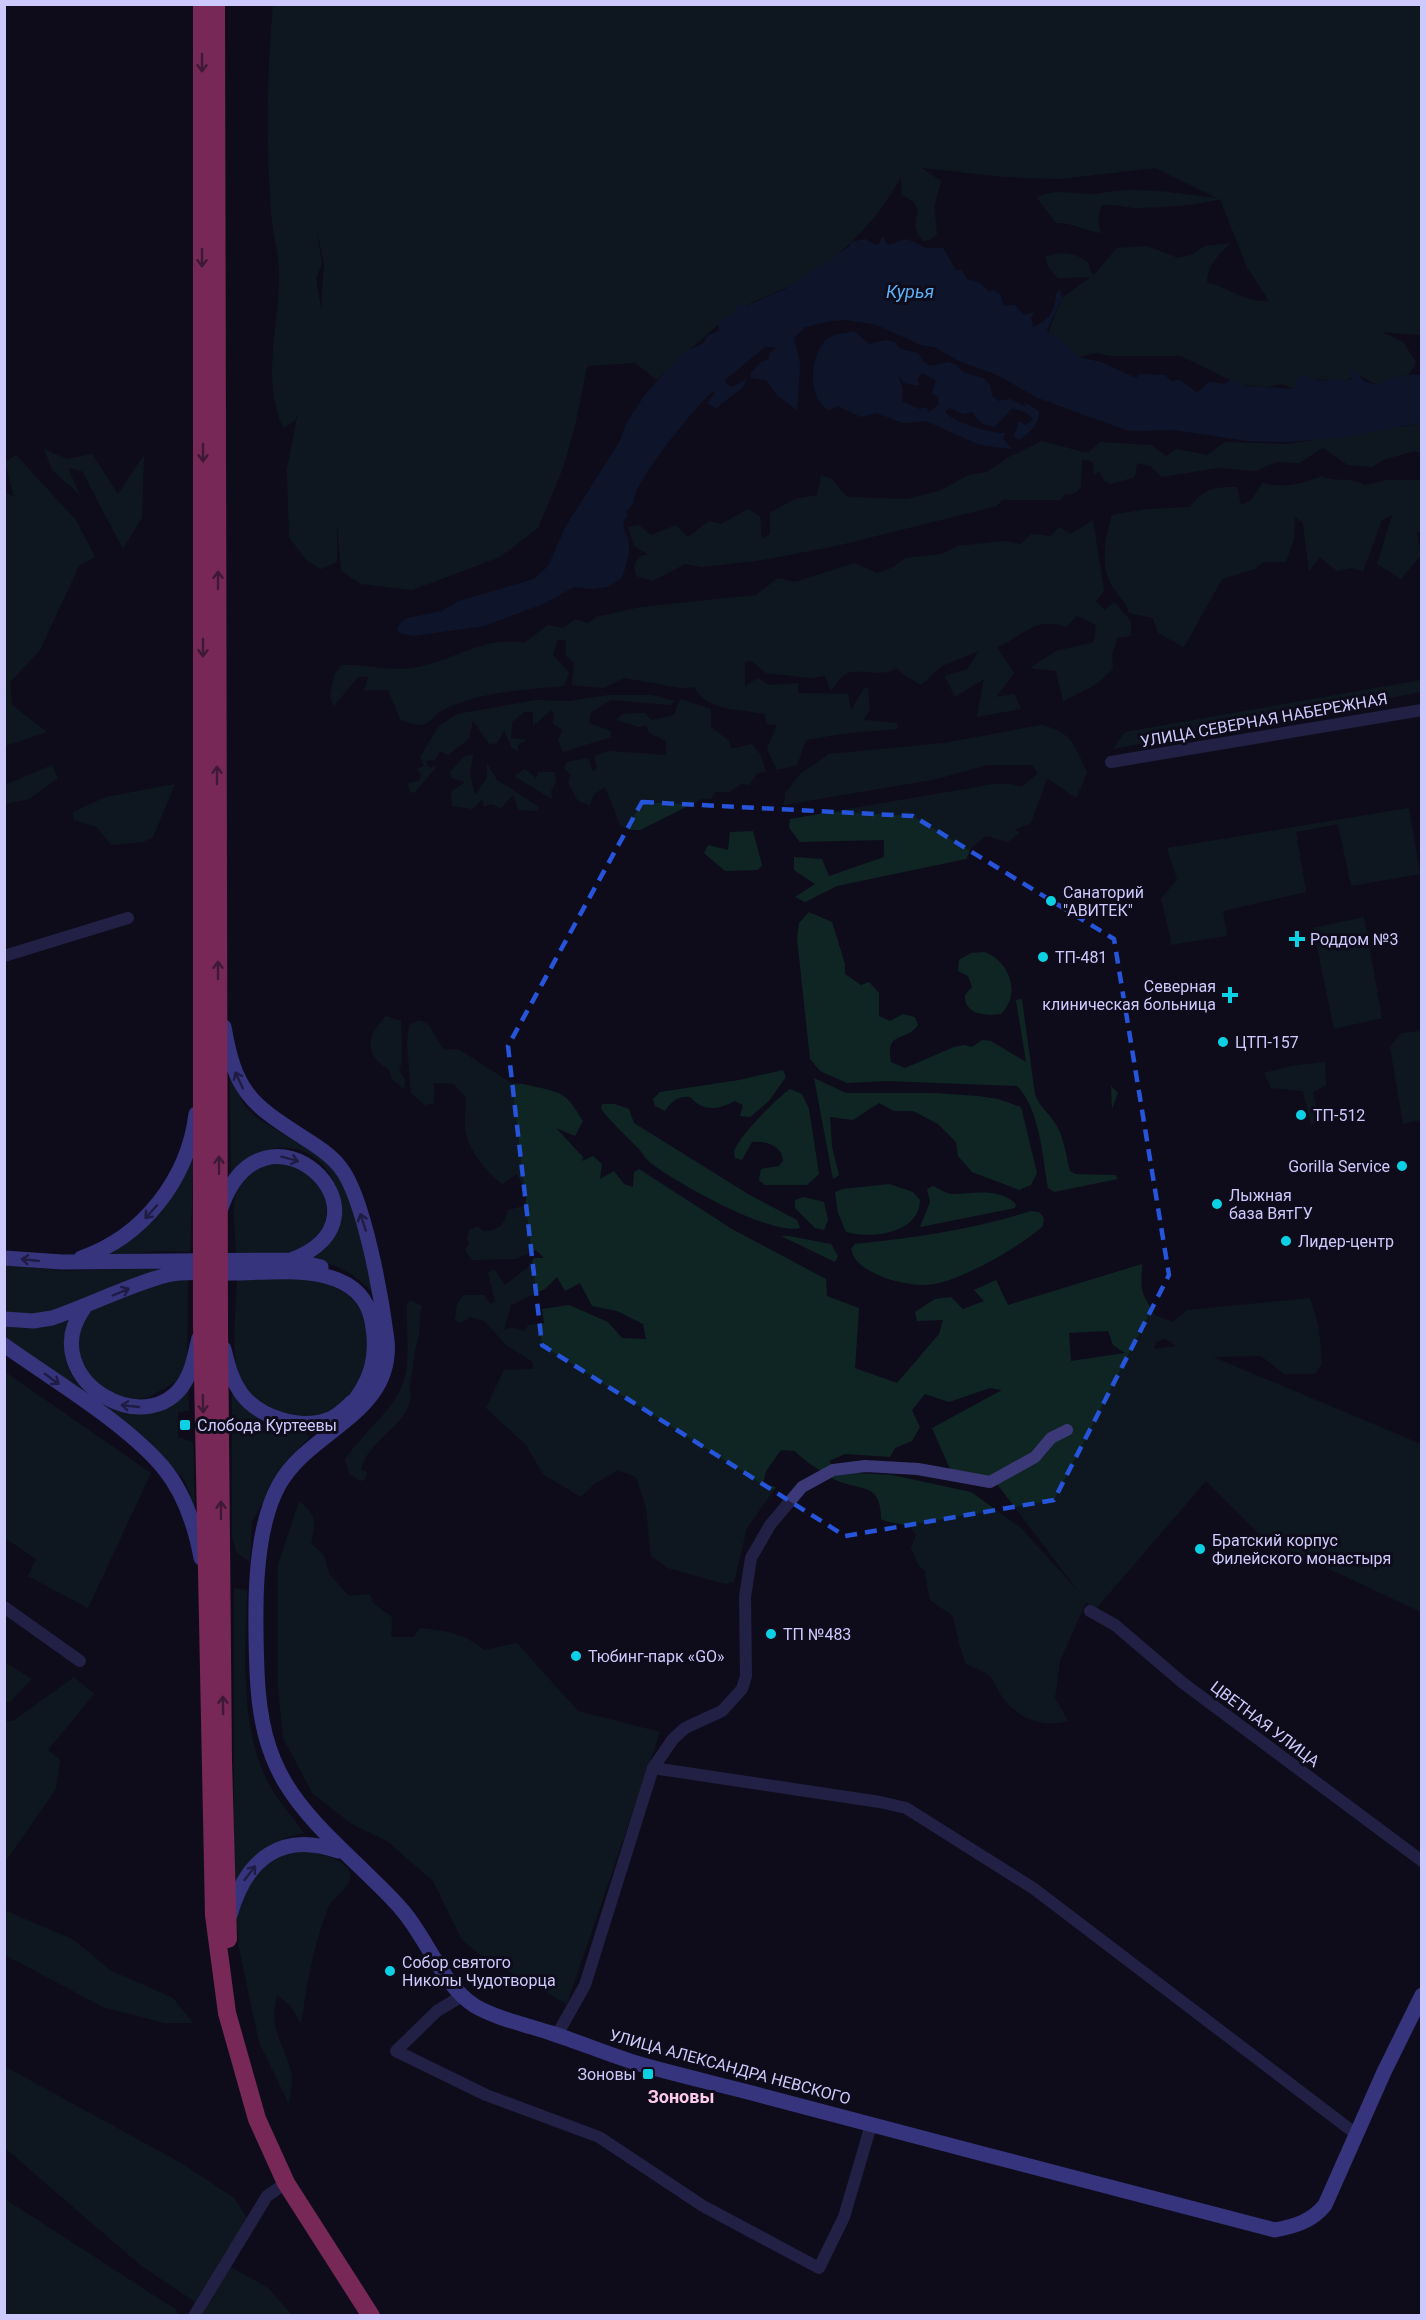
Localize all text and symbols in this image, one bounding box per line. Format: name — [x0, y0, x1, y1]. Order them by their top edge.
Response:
one-way arrow — [196, 52, 208, 72]
one-way arrow — [196, 247, 208, 267]
water label: Курья — [886, 281, 934, 302]
one-way arrow — [197, 442, 209, 462]
one-way arrow — [212, 571, 224, 591]
one-way arrow — [198, 637, 209, 657]
street label: УЛИЦА СЕВЕРНАЯ НАБЕРЕЖНАЯ — [1139, 689, 1389, 751]
one-way arrow — [211, 766, 223, 786]
place label: Санаторий "АВИТЕК" — [1063, 883, 1144, 920]
marker: Санаторий "АВИТЕК" — [1044, 894, 1058, 908]
marker: Роддом №3 — [1288, 930, 1306, 948]
place label: Роддом №3 — [1310, 930, 1398, 949]
place label: ТП-481 — [1055, 948, 1107, 967]
marker: ТП-481 — [1036, 950, 1050, 964]
one-way arrow — [212, 961, 224, 981]
place label: Северная клиническая больница — [1042, 977, 1216, 1014]
marker: Северная клиническая больница — [1221, 986, 1239, 1004]
place label: ЦТП-157 — [1235, 1033, 1299, 1052]
marker: ЦТП-157 — [1216, 1035, 1230, 1049]
one-way arrow — [232, 1072, 244, 1090]
place label: ТП-512 — [1313, 1106, 1365, 1125]
marker: ТП-512 — [1294, 1108, 1308, 1122]
one-way arrow — [280, 1154, 299, 1165]
one-way arrow — [213, 1156, 225, 1176]
place label: Gorilla Service — [1288, 1157, 1390, 1176]
marker: Gorilla Service — [1395, 1159, 1409, 1173]
place label: Лыжная база ВятГУ — [1229, 1186, 1313, 1223]
marker: Лыжная база ВятГУ — [1210, 1197, 1224, 1211]
one-way arrow — [144, 1204, 158, 1219]
one-way arrow — [357, 1213, 368, 1232]
place label: Лидер-центр — [1298, 1232, 1394, 1251]
marker: Лидер-центр — [1279, 1234, 1293, 1248]
one-way arrow — [20, 1254, 40, 1265]
one-way arrow — [111, 1286, 130, 1297]
one-way arrow — [43, 1373, 59, 1385]
one-way arrow — [197, 1394, 209, 1414]
one-way arrow — [121, 1400, 141, 1411]
place label: Слобода Куртеевы — [197, 1416, 337, 1435]
marker: Слобода Куртеевы — [178, 1418, 192, 1432]
one-way arrow — [215, 1501, 227, 1521]
place label: Братский корпус Филейского монастыря — [1212, 1531, 1391, 1568]
marker: Братский корпус Филейского монастыря — [1193, 1542, 1207, 1556]
place label: ТП №483 — [783, 1625, 851, 1644]
marker: ТП №483 — [764, 1627, 778, 1641]
place label: Тюбинг-парк «GO» — [588, 1647, 725, 1666]
marker: Тюбинг-парк «GO» — [569, 1649, 583, 1663]
street label: ЦВЕТНАЯ УЛИЦА — [1207, 1677, 1324, 1771]
one-way arrow — [217, 1696, 228, 1716]
one-way arrow — [243, 1865, 256, 1881]
place label: Собор святого Николы Чудотворца — [402, 1953, 556, 1990]
marker: Собор святого Николы Чудотворца — [383, 1964, 397, 1978]
street label: УЛИЦА АЛЕКСАНДРА НЕВСКОГО — [607, 2026, 853, 2108]
place label: Зоновы — [577, 2065, 636, 2084]
marker: Зоновы — [641, 2067, 655, 2081]
district label: Зоновы — [648, 2086, 714, 2107]

